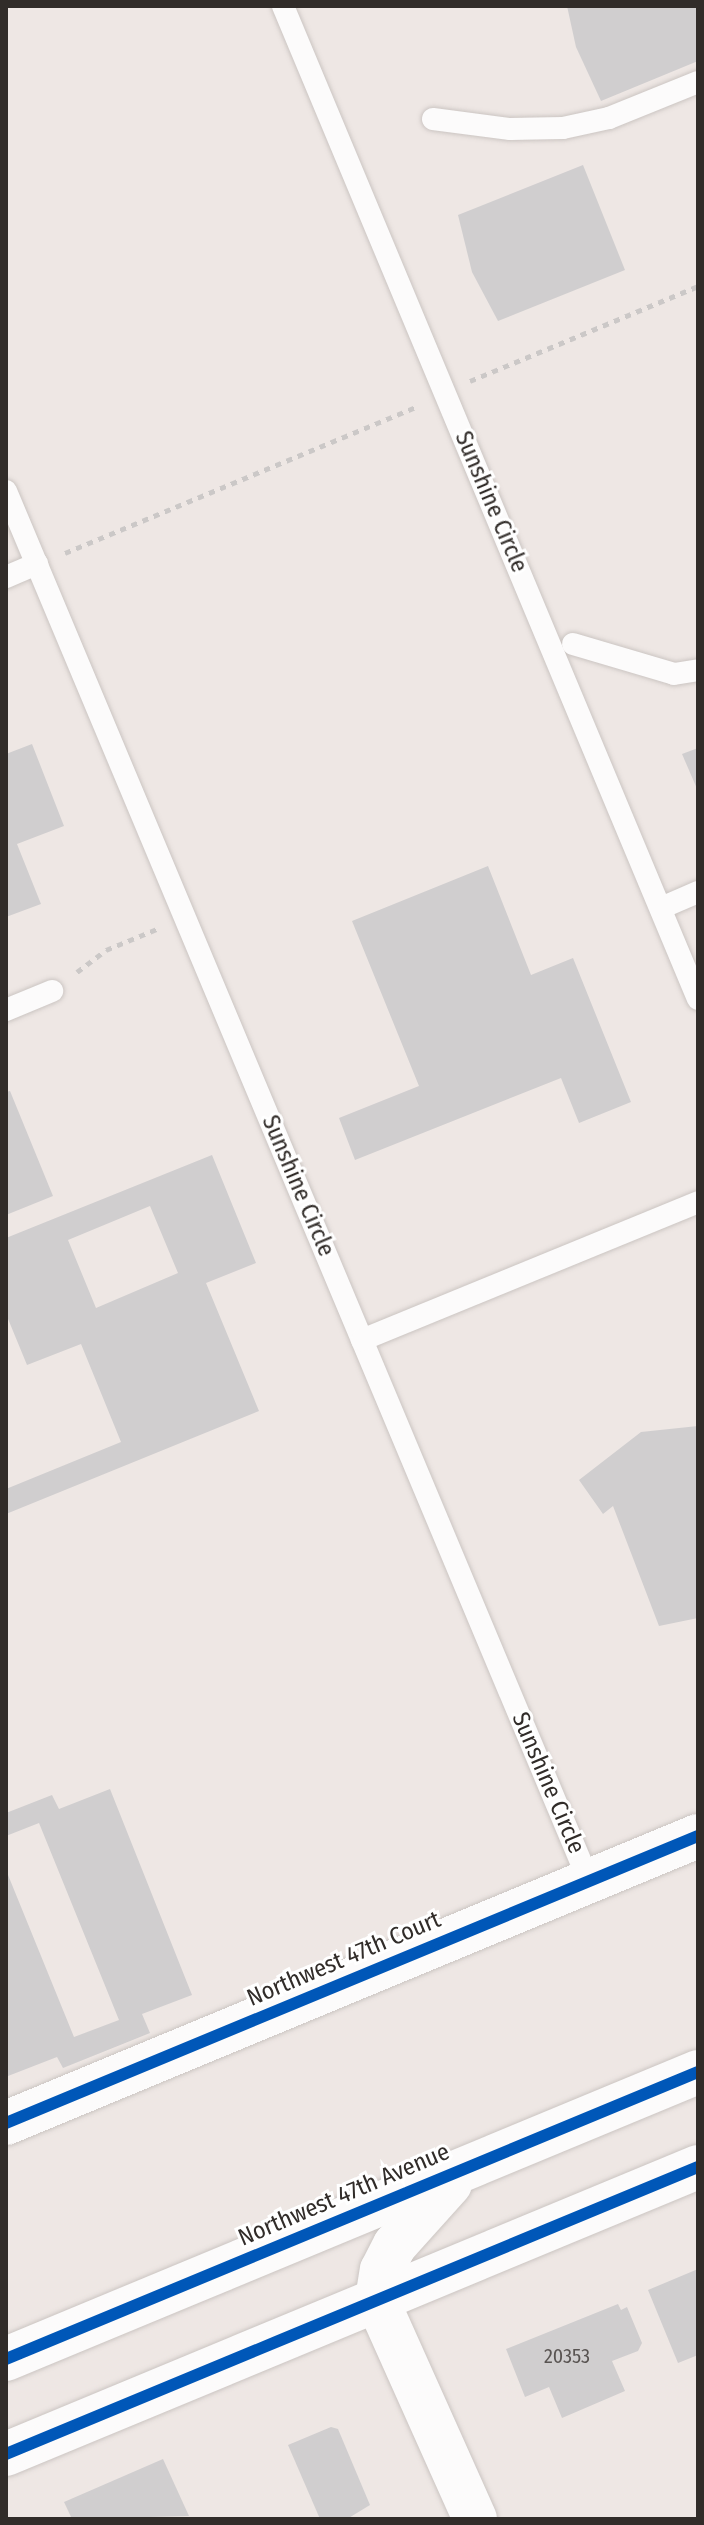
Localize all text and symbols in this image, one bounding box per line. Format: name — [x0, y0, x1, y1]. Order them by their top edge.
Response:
street label: Sunshine Circle — [448, 427, 534, 577]
street label: Sunshine Circle — [255, 1111, 341, 1261]
street label: Sunshine Circle — [505, 1708, 591, 1858]
street label: Northwest 47th Court — [243, 1905, 445, 2013]
street label: Northwest 47th Avenue — [234, 2137, 454, 2253]
house number: 20353 — [544, 2344, 590, 2368]

